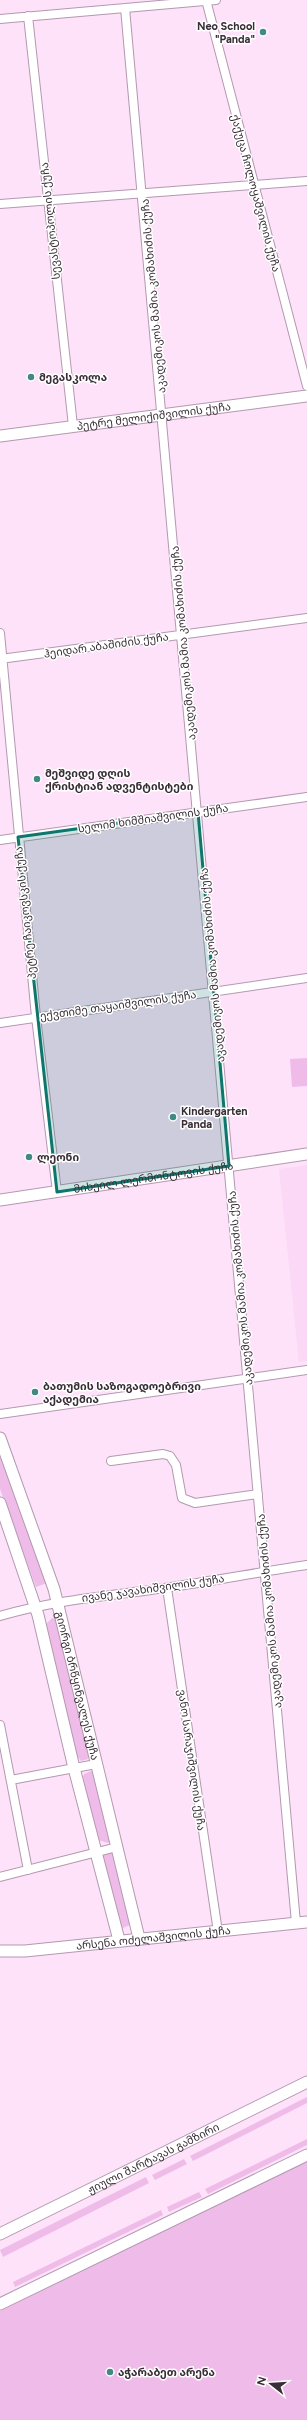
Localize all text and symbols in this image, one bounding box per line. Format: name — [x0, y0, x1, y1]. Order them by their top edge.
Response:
place label: Neo School "Panda" — [197, 20, 255, 46]
marker: Neo School "Panda" — [258, 27, 268, 37]
street label: ქაქუცა ჩოლოყაშვილის ქუჩა — [228, 113, 283, 273]
street label: სევასტოპოლის ქუჩა — [38, 162, 63, 280]
street label: აკადემიკოს მამია კომახიძის ქუჩა — [139, 198, 168, 394]
place label: მეგასკოლა — [39, 371, 107, 384]
marker: მეგასკოლა — [26, 372, 36, 382]
street label: პეტრე მელიქიშვილის ქუჩა — [76, 400, 232, 433]
street label: აკადემიკოს მამია კომახიძის ქუჩა — [169, 545, 198, 741]
street label: ჰეიდარ აბაშიძის ქუჩა — [43, 630, 169, 661]
place label: მეშვიდე დღის ქრისტიან ადვენტისტები — [45, 767, 194, 793]
marker: მეშვიდე დღის ქრისტიან ადვენტისტები — [32, 774, 42, 784]
street label: სელიმ ხიმშიაშვილის ქუჩა — [77, 802, 229, 835]
street label: პეტრე ჩაიკოვსკის ქუჩა — [12, 846, 39, 980]
street label: აკადემიკოს მამია კომახიძის ქუჩა — [198, 867, 227, 1063]
street label: ექვთიმე თაყაიშვილის ქუჩა — [39, 988, 197, 1023]
place label: Kindergarten Panda — [181, 1105, 248, 1131]
marker: Kindergarten Panda — [168, 1112, 178, 1122]
place label: ლეონი — [37, 1151, 79, 1164]
marker: ლეონი — [24, 1152, 34, 1162]
street label: მიხეილ ლერმონტოვის ქუჩა — [73, 1159, 234, 1196]
street label: აკადემიკოს მამია კომახიძის ქუჩა — [226, 1190, 255, 1386]
place label: ბათუმის საზოგადოებრივი აქადემია — [43, 1380, 201, 1406]
marker: ბათუმის საზოგადოებრივი აქადემია — [30, 1387, 40, 1397]
street label: აკადემიკოს მამია კომახიძის ქუჩა — [255, 1513, 284, 1709]
street label: ივანე ჯავახიშვილის ქუჩა — [81, 1572, 225, 1605]
street label: გიორგი ბრწყინვალეს ქუჩა — [53, 1610, 101, 1762]
street label: ვანო სარაჯიშვილის ქუჩა — [175, 1689, 208, 1832]
street label: არსენა ოძელაშვილის ქუჩა — [75, 1924, 231, 1953]
street label: ჟიული შარტავას გამზირი — [85, 2120, 222, 2197]
north arrow — [251, 2364, 291, 2404]
place label: აჭარაბეთ არენა — [118, 2366, 215, 2379]
marker: აჭარაბეთ არენა — [105, 2367, 115, 2377]
text: N — [254, 2375, 269, 2387]

